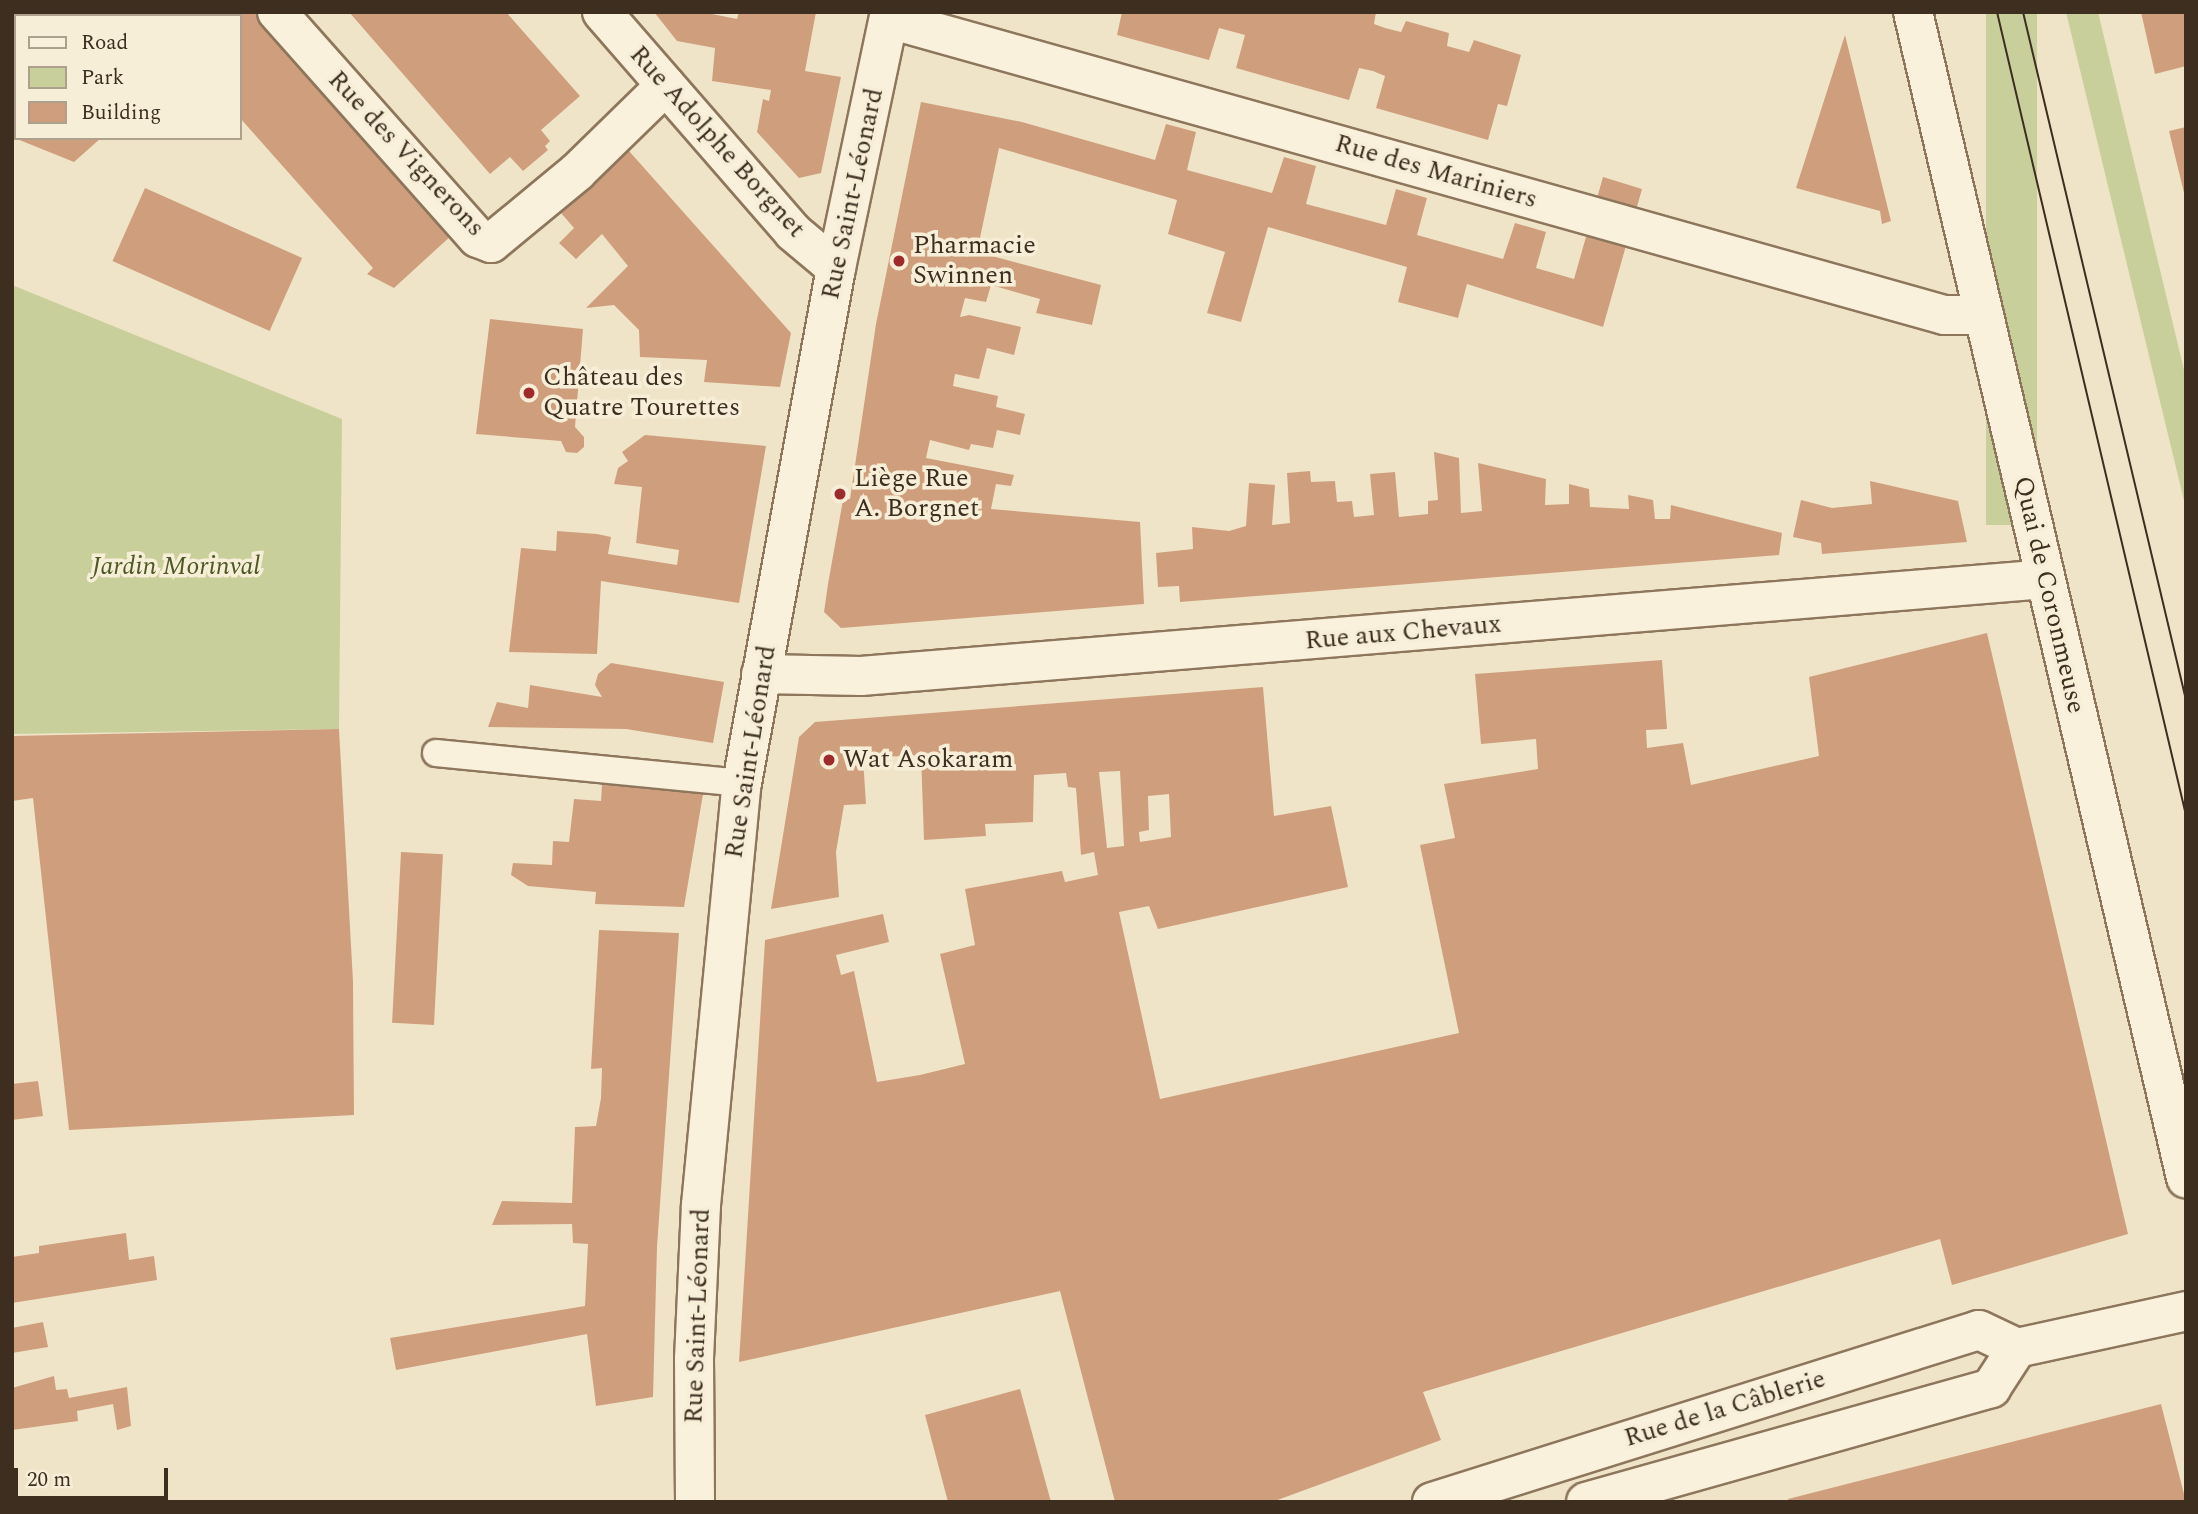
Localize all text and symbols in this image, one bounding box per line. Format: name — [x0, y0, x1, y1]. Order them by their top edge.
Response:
legend — [14, 14, 242, 140]
text: Road — [81, 27, 128, 59]
street label: Rue Adolphe Borgnet — [623, 40, 811, 244]
text: Park — [81, 62, 124, 94]
street label: Rue des Vignerons — [321, 65, 491, 243]
street label: Rue Saint-Léonard — [815, 85, 891, 303]
text: Building — [81, 97, 161, 129]
street label: Rue des Mariniers — [1331, 128, 1541, 216]
place label: Pharmacie Swinnen — [913, 230, 1036, 292]
marker: Pharmacie Swinnen — [891, 253, 907, 269]
place label: Château des Quatre Tourettes — [543, 362, 740, 424]
marker: Château des Quatre Tourettes — [521, 385, 537, 401]
place label: Liège Rue A. Borgnet — [854, 463, 979, 524]
street label: Quai de Coronmeuse — [2007, 473, 2091, 717]
marker: Liège Rue A. Borgnet — [832, 486, 848, 502]
park label: Jardin Morinval — [92, 551, 260, 583]
street label: Rue aux Chevaux — [1304, 609, 1502, 657]
street label: Rue Saint-Léonard — [719, 643, 783, 861]
place label: Wat Asokaram — [843, 744, 1013, 776]
marker: Wat Asokaram — [821, 752, 837, 768]
street label: Rue Saint-Léonard — [679, 1208, 717, 1424]
street label: Rue de la Câblerie — [1621, 1364, 1829, 1454]
scale bar — [18, 1454, 172, 1498]
text: 20 m — [27, 1464, 71, 1496]

